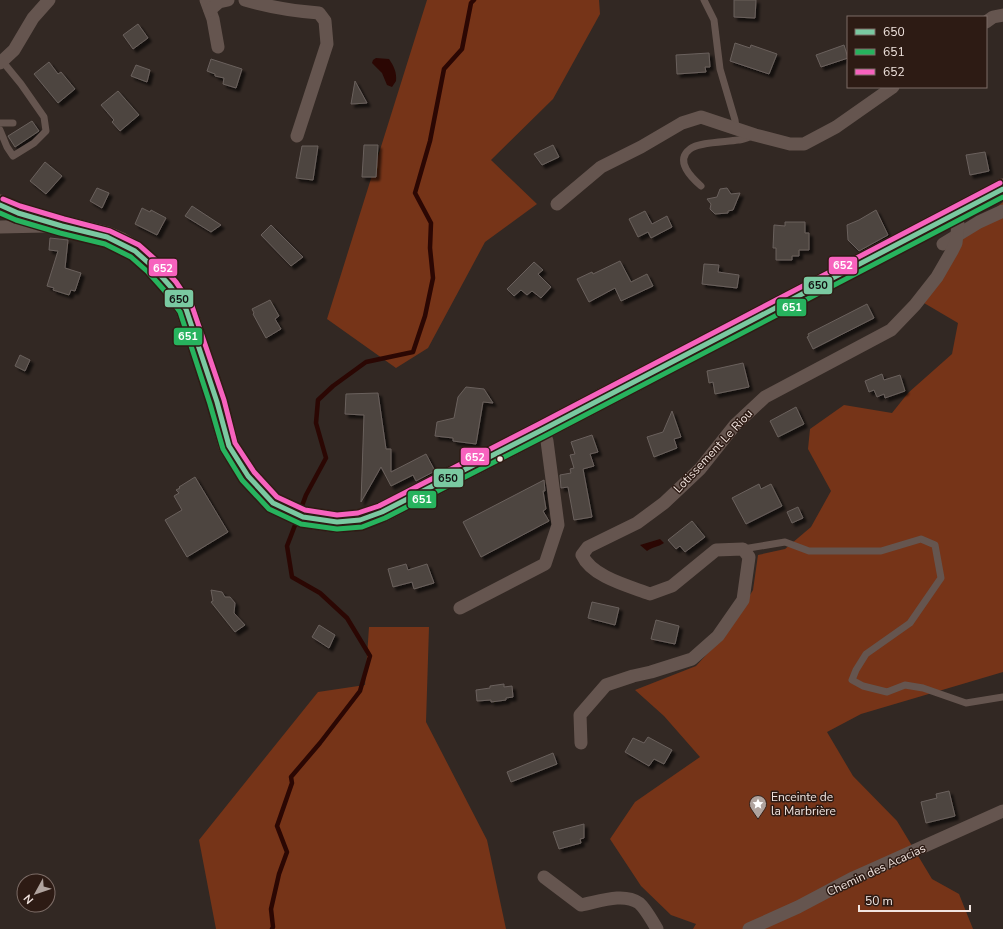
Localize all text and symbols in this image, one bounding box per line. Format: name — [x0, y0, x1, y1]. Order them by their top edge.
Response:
legend — [847, 16, 987, 88]
text: 650 — [883, 24, 905, 40]
text: 651 — [883, 44, 905, 60]
text: 652 — [883, 64, 905, 80]
line badge: 652 — [828, 256, 858, 275]
line badge: 652 — [148, 258, 178, 277]
text: 652 — [833, 258, 853, 273]
text: 652 — [153, 261, 173, 276]
line badge: 650 — [803, 276, 833, 295]
text: 650 — [808, 278, 828, 293]
line badge: 650 — [164, 289, 194, 308]
text: 650 — [169, 292, 189, 307]
line badge: 651 — [776, 298, 807, 317]
text: 651 — [782, 300, 802, 315]
line badge: 651 — [173, 327, 203, 346]
text: 651 — [178, 329, 198, 344]
street label: Lotissement Le Riou — [670, 406, 756, 496]
line badge: 652 — [460, 447, 490, 466]
text: 652 — [465, 450, 485, 465]
unlabelled marker — [495, 454, 505, 464]
line badge: 650 — [433, 468, 464, 488]
text: 650 — [438, 471, 458, 486]
line badge: 651 — [407, 490, 437, 509]
text: 651 — [412, 492, 432, 507]
place label: Enceinte de la Marbrière — [771, 789, 836, 819]
place icon: Enceinte de la Marbrière — [748, 794, 768, 819]
street label: Chemin des Acacias — [824, 840, 928, 900]
north arrow — [16, 873, 56, 913]
scale bar — [859, 887, 970, 913]
text: N — [20, 891, 37, 907]
text: 50 m — [865, 893, 893, 909]

